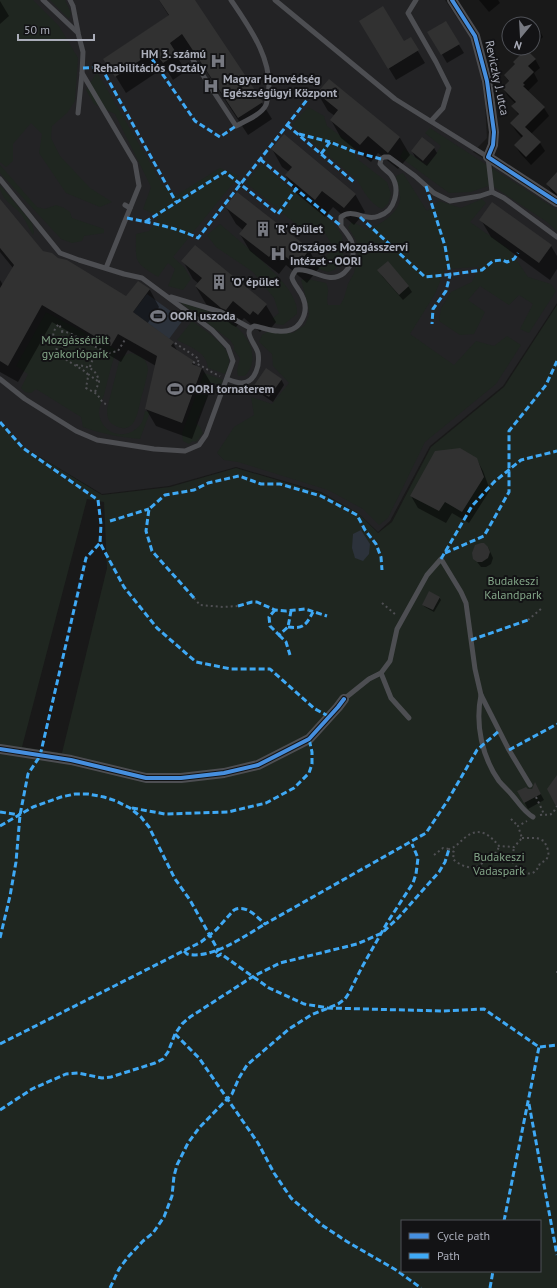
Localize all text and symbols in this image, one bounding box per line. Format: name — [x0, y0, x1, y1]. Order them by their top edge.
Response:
scale bar — [18, 16, 94, 42]
north arrow — [501, 16, 541, 56]
text: 50 m — [24, 22, 50, 37]
text: N — [512, 38, 524, 53]
street label: Reviczky J. utca — [482, 39, 513, 117]
place label: HM 3. számú Rehabilitációs Osztály — [94, 46, 206, 75]
hospital icon: HM 3. számú Rehabilitációs Osztály — [209, 52, 227, 70]
place label: Magyar Honvédség Egészségügyi Központ — [223, 71, 338, 100]
hospital icon: Magyar Honvédség Egészségügyi Központ — [202, 77, 220, 95]
building icon: 'R' épület — [254, 220, 272, 238]
place label: 'R' épület — [275, 221, 324, 236]
place label: Országos Mozgásszervi Intézet - OORI — [290, 239, 408, 268]
hospital icon: Országos Mozgásszervi Intézet - OORI — [269, 245, 287, 263]
building icon: 'O' épület — [210, 273, 228, 291]
place label: 'O' épület — [231, 274, 280, 289]
sports icon: OORI uszoda — [149, 307, 167, 325]
place label: OORI uszoda — [170, 308, 236, 323]
park label: Mozgássérült gyakorlópark — [41, 332, 109, 361]
sports icon: OORI tornaterem — [166, 380, 184, 398]
place label: OORI tornaterem — [187, 381, 275, 396]
park label: Budakeszi Kalandpark — [484, 573, 542, 602]
park label: Budakeszi Vadaspark — [472, 849, 525, 878]
legend — [401, 1220, 541, 1272]
text: Cycle path — [437, 1228, 490, 1243]
text: Path — [437, 1248, 460, 1263]

